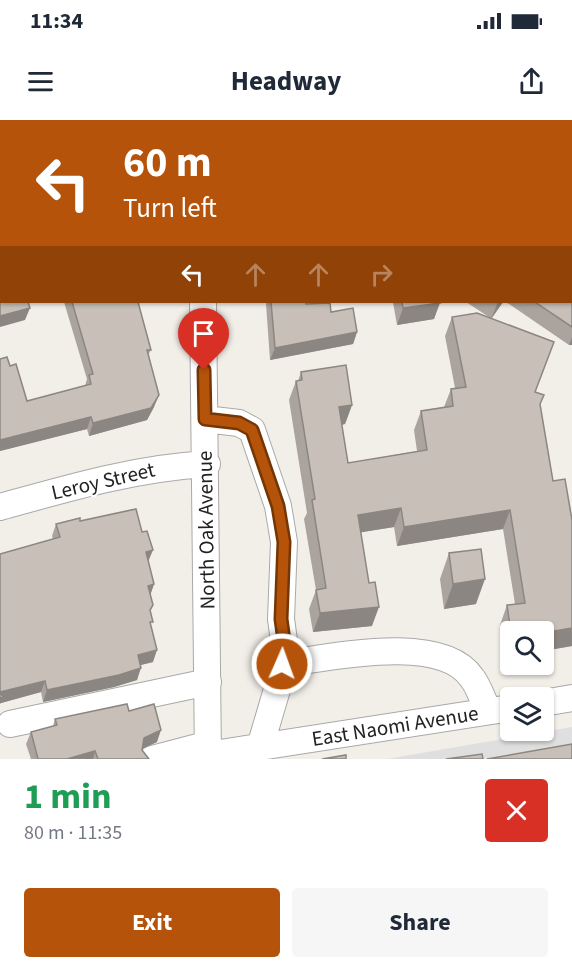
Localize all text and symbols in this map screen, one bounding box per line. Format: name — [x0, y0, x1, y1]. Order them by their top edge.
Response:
text: 11:34 — [30, 5, 83, 37]
text: Headway — [231, 62, 341, 101]
icon: menu — [24, 65, 57, 98]
icon: share — [515, 65, 548, 98]
text: 60 m — [123, 133, 212, 193]
icon: left — [24, 144, 102, 222]
text: Turn left — [123, 189, 217, 228]
icon: left — [176, 258, 209, 291]
icon: ahead — [239, 258, 272, 291]
icon: ahead — [302, 258, 335, 291]
icon: right — [365, 258, 398, 291]
pin — [178, 308, 229, 370]
icon: arrive — [187, 317, 220, 350]
street label: North Oak Avenue — [190, 450, 222, 610]
street label: Leroy Street — [48, 455, 158, 507]
map controls — [500, 621, 554, 741]
button: search — [500, 621, 554, 675]
position arrow — [250, 632, 314, 696]
button: layers — [500, 687, 554, 741]
street label: East Naomi Avenue — [309, 698, 481, 754]
text: 1 min — [24, 771, 112, 822]
button: close — [485, 779, 548, 842]
text: 80 m · 11:35 — [24, 819, 122, 847]
button: Exit — [24, 888, 280, 957]
button: Share — [292, 888, 548, 957]

